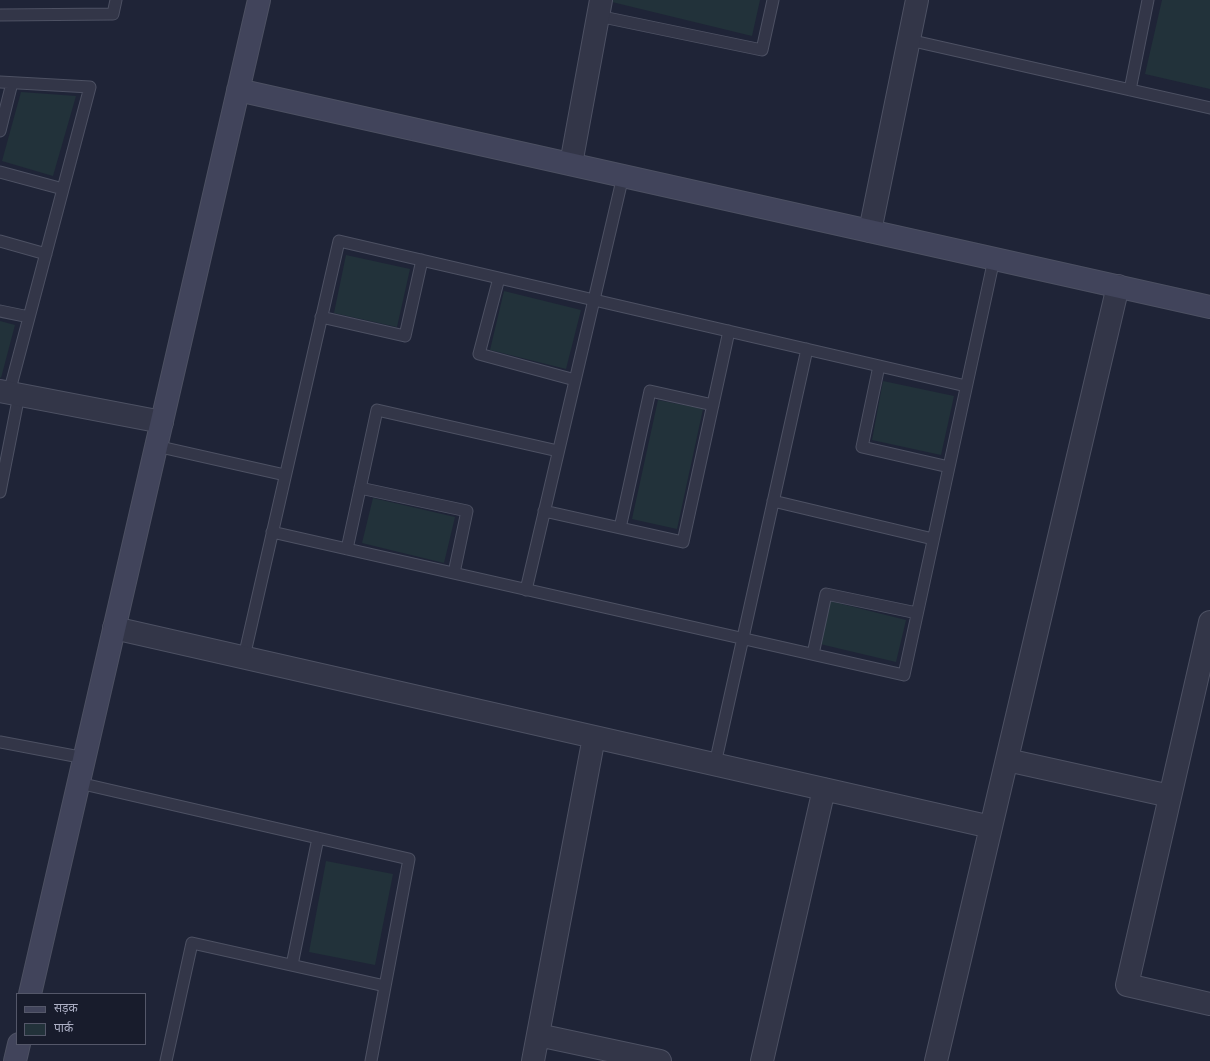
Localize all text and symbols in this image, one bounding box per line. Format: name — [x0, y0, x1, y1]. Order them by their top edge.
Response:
legend — [16, 993, 146, 1045]
text: सड़क — [54, 1001, 78, 1015]
text: पार्क — [54, 1021, 73, 1035]

